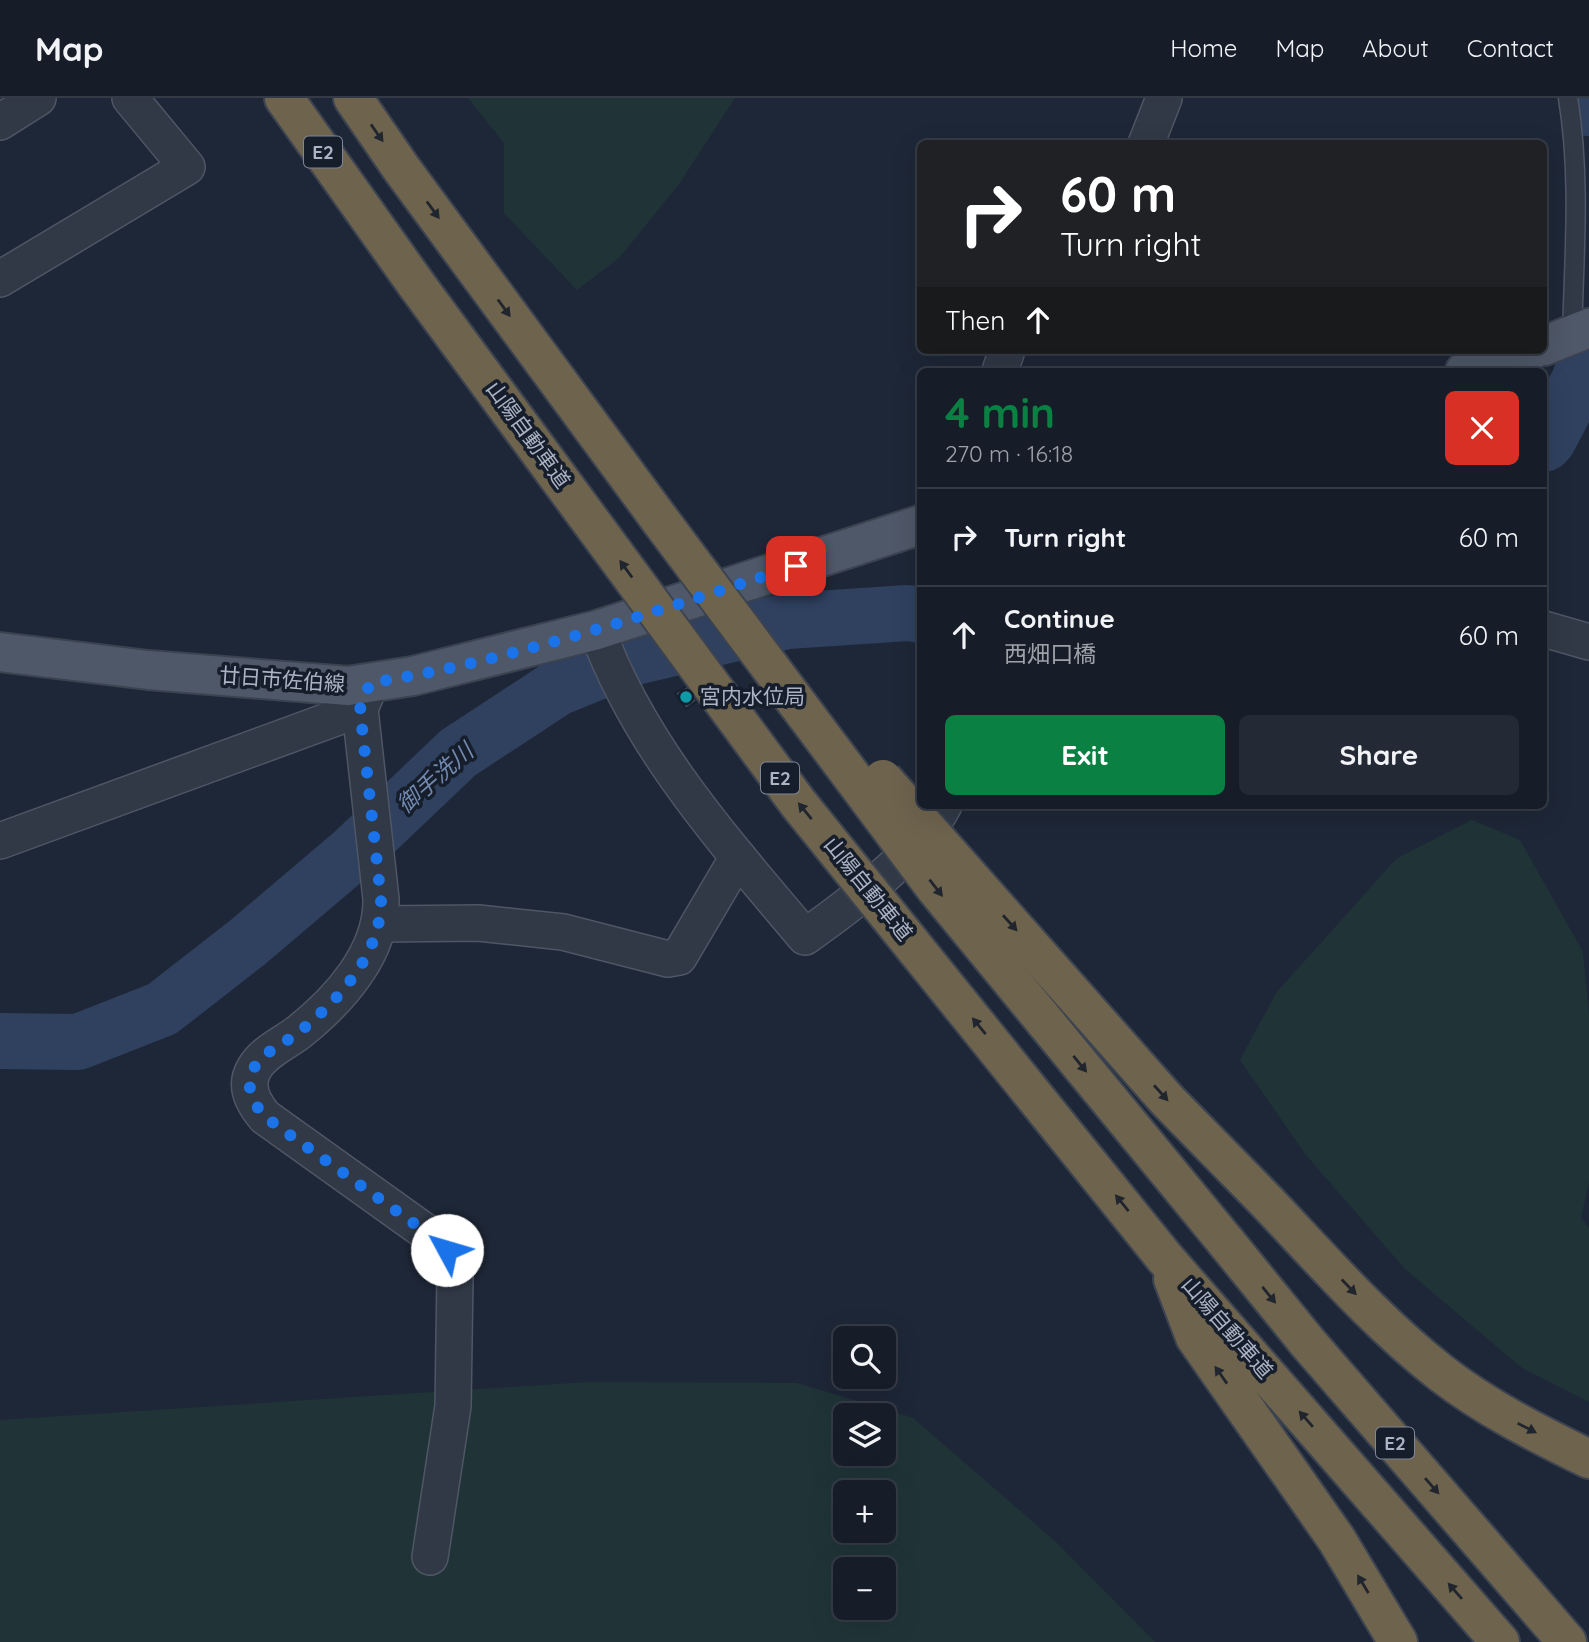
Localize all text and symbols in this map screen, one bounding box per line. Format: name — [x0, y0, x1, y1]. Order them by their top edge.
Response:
text: Map — [35, 28, 103, 69]
text: Home — [1170, 33, 1237, 63]
text: Map — [1275, 33, 1324, 63]
text: About — [1362, 33, 1429, 63]
text: Contact — [1467, 33, 1554, 63]
one-way arrow — [370, 124, 384, 142]
road number: E2 — [304, 136, 342, 168]
text: 60 m — [1060, 163, 1176, 224]
icon: right — [945, 168, 1036, 259]
one-way arrow — [425, 201, 439, 219]
text: Turn right — [1060, 224, 1201, 264]
one-way arrow — [497, 299, 511, 317]
icon: ahead — [1019, 301, 1057, 339]
text: Then — [945, 304, 1005, 337]
street label: 山陽自動車道 — [481, 376, 576, 493]
text: 4 min — [945, 386, 1055, 439]
button: close — [1445, 391, 1519, 465]
text: 270 m · 16:18 — [945, 439, 1073, 468]
icon: right — [945, 518, 983, 556]
text: Turn right — [1004, 521, 1126, 554]
text: 60 m — [1459, 521, 1519, 554]
pin — [766, 536, 826, 596]
icon: arrive — [777, 547, 815, 585]
one-way arrow — [620, 560, 634, 578]
text: Continue — [1004, 602, 1115, 635]
icon: ahead — [945, 616, 983, 654]
text: 60 m — [1459, 619, 1519, 652]
text: 西畑口橋 — [1004, 639, 1096, 668]
street label: 廿日市佐伯線 — [218, 662, 346, 696]
place label: 宮内水位局 — [700, 683, 805, 709]
marker: 宮内水位局 — [678, 689, 694, 705]
button: Exit — [945, 715, 1225, 795]
button: Share — [1239, 715, 1519, 795]
water label: 御手洗川 — [390, 735, 481, 819]
road number: E2 — [761, 762, 799, 793]
one-way arrow — [798, 803, 813, 821]
street label: 山陽自動車道 — [819, 831, 919, 946]
one-way arrow — [929, 879, 944, 897]
one-way arrow — [1002, 914, 1018, 932]
one-way arrow — [971, 1018, 986, 1036]
one-way arrow — [1072, 1056, 1087, 1073]
one-way arrow — [1153, 1084, 1169, 1102]
one-way arrow — [1114, 1195, 1129, 1213]
position arrow — [410, 1213, 484, 1287]
street label: 山陽自動車道 — [1177, 1271, 1279, 1383]
one-way arrow — [1341, 1279, 1358, 1296]
one-way arrow — [1261, 1285, 1276, 1303]
map controls — [833, 1326, 896, 1620]
button: search — [833, 1326, 896, 1389]
one-way arrow — [1214, 1366, 1228, 1384]
button: layers — [833, 1403, 896, 1466]
one-way arrow — [1298, 1410, 1314, 1428]
one-way arrow — [1517, 1423, 1537, 1434]
road number: E2 — [1376, 1428, 1414, 1458]
one-way arrow — [1424, 1478, 1439, 1495]
button: + — [833, 1480, 896, 1543]
button: − — [833, 1557, 896, 1620]
one-way arrow — [1357, 1574, 1369, 1593]
one-way arrow — [1448, 1582, 1463, 1599]

